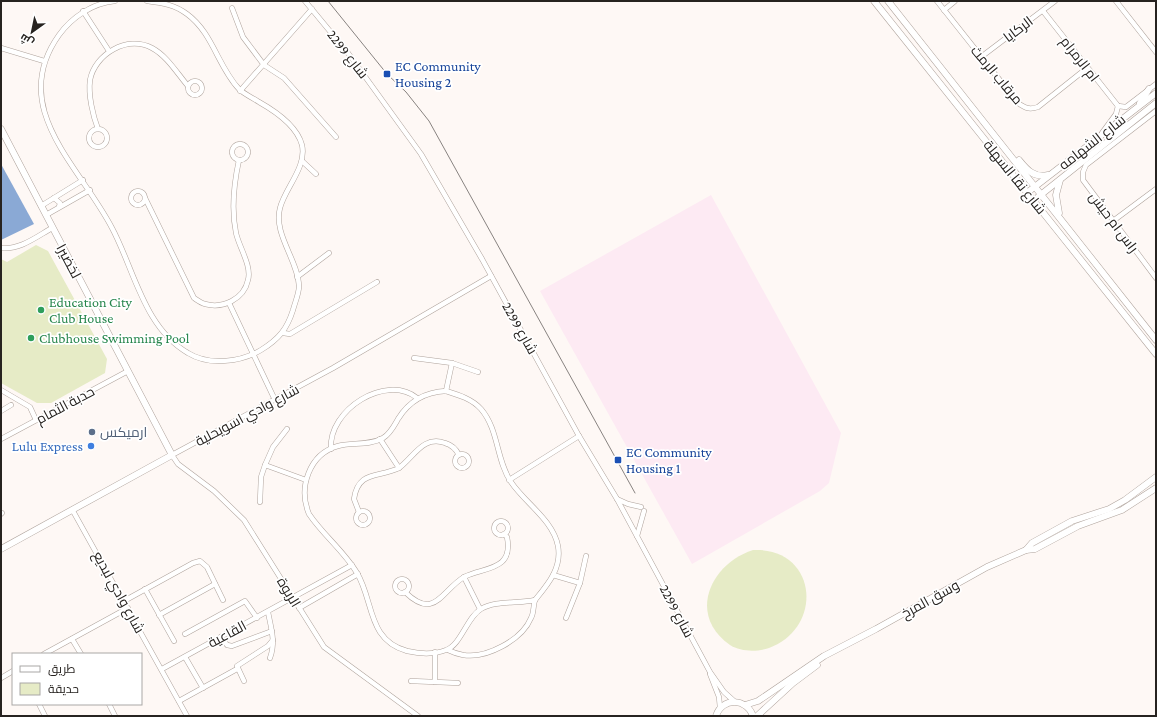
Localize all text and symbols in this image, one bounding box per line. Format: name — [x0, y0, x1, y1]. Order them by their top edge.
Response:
north arrow — [12, 12, 52, 52]
street label: الركايا — [1000, 13, 1036, 45]
street label: شارع 2299 — [323, 27, 372, 82]
text: ش — [17, 31, 36, 49]
street label: ام الرمرام — [1056, 33, 1103, 86]
street label: مرقاب الرمث — [968, 42, 1026, 108]
place label: EC Community Housing 2 — [395, 58, 481, 90]
marker: EC Community Housing 2 — [382, 69, 392, 79]
street label: شارع الشهامه — [1056, 111, 1129, 174]
street label: شارع نقا السهلة — [980, 137, 1050, 218]
street label: راس ام حيش — [1084, 189, 1142, 257]
street label: لخضيرا — [53, 241, 85, 281]
place label: Education City Club House — [49, 294, 133, 326]
street label: شارع 2299 — [498, 299, 541, 357]
marker: Education City Club House — [36, 305, 46, 315]
place label: Clubhouse Swimming Pool — [39, 330, 190, 346]
marker: Clubhouse Swimming Pool — [26, 333, 36, 343]
street label: شارع وادي اسويحلية — [192, 381, 303, 453]
street label: حدبة الثمام — [33, 383, 98, 429]
place label: ارميكس — [100, 424, 147, 440]
marker: ارميكس — [87, 427, 97, 437]
place label: Lulu Express — [12, 438, 83, 454]
marker: Lulu Express — [86, 441, 96, 451]
place label: EC Community Housing 1 — [626, 444, 712, 476]
marker: EC Community Housing 1 — [613, 455, 623, 465]
street label: شارع وادي لبديع — [86, 548, 148, 638]
street label: الربوة — [274, 574, 304, 610]
street label: وسق المرخ — [898, 577, 962, 622]
street label: شارع 2299 — [656, 582, 698, 640]
street label: القاعية — [205, 617, 249, 651]
legend — [12, 653, 142, 705]
text: طريق — [48, 662, 76, 676]
text: حديقة — [48, 682, 79, 696]

